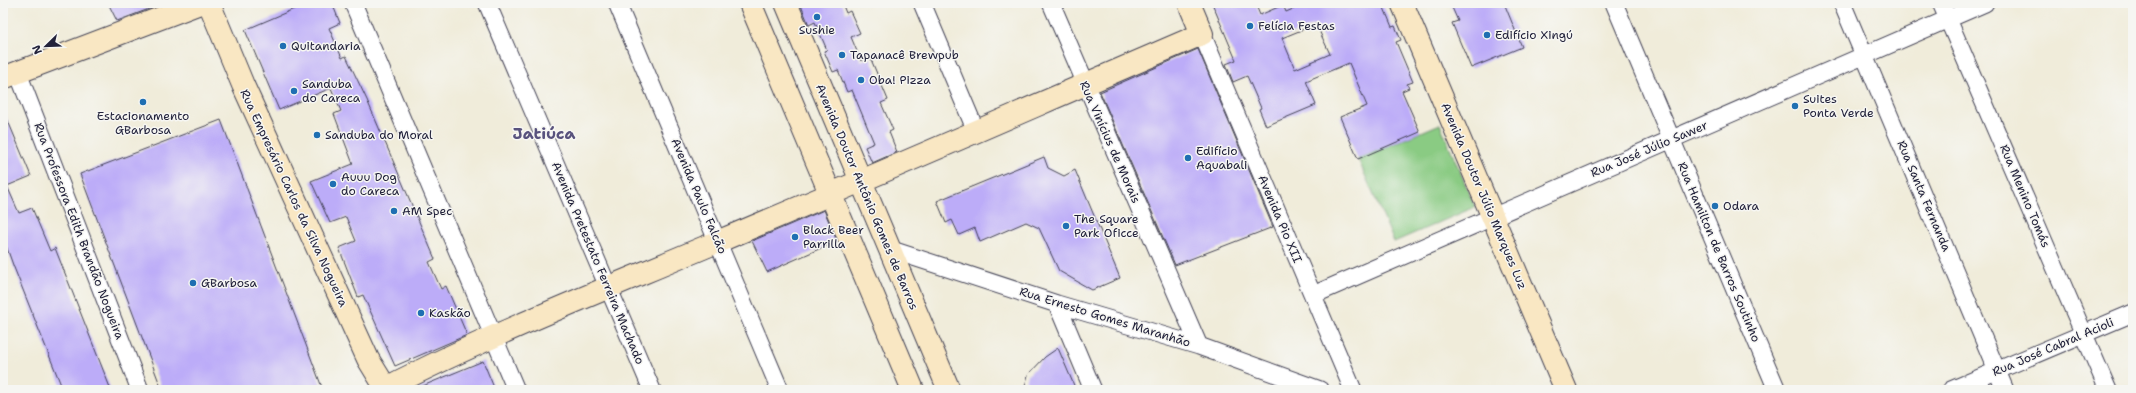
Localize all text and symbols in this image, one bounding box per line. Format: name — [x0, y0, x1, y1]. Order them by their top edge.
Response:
marker: Sushie — [812, 12, 822, 22]
place label: Felícia Festas — [1258, 18, 1335, 34]
marker: Felícia Festas — [1245, 21, 1255, 31]
place label: Sushie — [799, 22, 835, 38]
north arrow — [26, 26, 66, 66]
place label: Edifício Xingú — [1495, 27, 1573, 43]
marker: Edifício Xingú — [1482, 30, 1492, 40]
place label: Quitandaria — [291, 38, 361, 54]
marker: Quitandaria — [278, 41, 288, 51]
text: N — [29, 43, 46, 57]
place label: Tapanacê Brewpub — [850, 47, 959, 63]
marker: Tapanacê Brewpub — [837, 50, 847, 60]
place label: Oba! Pizza — [869, 72, 931, 88]
marker: Oba! Pizza — [856, 75, 866, 85]
place label: Sanduba do Careca — [302, 76, 361, 106]
street label: Rua Vinícius de Morais — [1076, 78, 1144, 206]
street label: Avenida Doutor Antônio Gomes de Barros — [812, 82, 922, 312]
marker: Sanduba do Careca — [289, 86, 299, 96]
street label: Rua Empresário Carlos da Silva Nogueira — [236, 87, 352, 310]
place label: Suites Ponta Verde — [1803, 91, 1874, 121]
marker: Estacionamento GBarbosa — [138, 97, 148, 107]
street label: Avenida Doutor Júlio Marques Luz — [1437, 100, 1531, 292]
marker: Suites Ponta Verde — [1790, 101, 1800, 111]
place label: Estacionamento GBarbosa — [97, 108, 189, 138]
street label: Rua José Júlio Sawer — [1588, 117, 1710, 181]
street label: Rua Professora Edith Brandão Nogueira — [30, 120, 128, 342]
district label: Jatiúca — [513, 123, 575, 144]
place label: Sanduba do Moral — [325, 127, 433, 143]
marker: Sanduba do Moral — [312, 130, 322, 140]
street label: Avenida Paulo Falcão — [667, 136, 731, 256]
street label: Rua Santa Fernanda — [1893, 138, 1955, 254]
street label: Rua Menino Tomás — [1996, 142, 2054, 250]
place label: Edifício Aquabali — [1196, 143, 1247, 173]
marker: Edifício Aquabali — [1183, 153, 1193, 163]
street label: Avenida Pretestato Ferreira Machado — [548, 159, 648, 367]
street label: Rua Hamilton de Barros Soutinho — [1674, 160, 1764, 344]
place label: Auuu Dog do Careca — [341, 169, 400, 199]
street label: Avenida Pio XII — [1254, 173, 1306, 266]
marker: Auuu Dog do Careca — [328, 179, 338, 189]
place label: Odara — [1723, 198, 1759, 214]
marker: Odara — [1710, 201, 1720, 211]
place label: AM Spec — [402, 203, 452, 219]
marker: AM Spec — [389, 206, 399, 216]
place label: The Square Park Oficce — [1074, 211, 1139, 241]
marker: The Square Park Oficce — [1061, 221, 1071, 231]
place label: Black Beer Parrilla — [803, 222, 864, 252]
marker: Black Beer Parrilla — [790, 232, 800, 242]
place label: GBarbosa — [201, 275, 258, 291]
marker: GBarbosa — [188, 278, 198, 288]
street label: Rua Ernesto Gomes Maranhão — [1017, 283, 1193, 351]
place label: Kaskão — [429, 305, 471, 321]
marker: Kaskão — [416, 308, 426, 318]
street label: Rua José Cabral Acioli — [1990, 314, 2116, 380]

